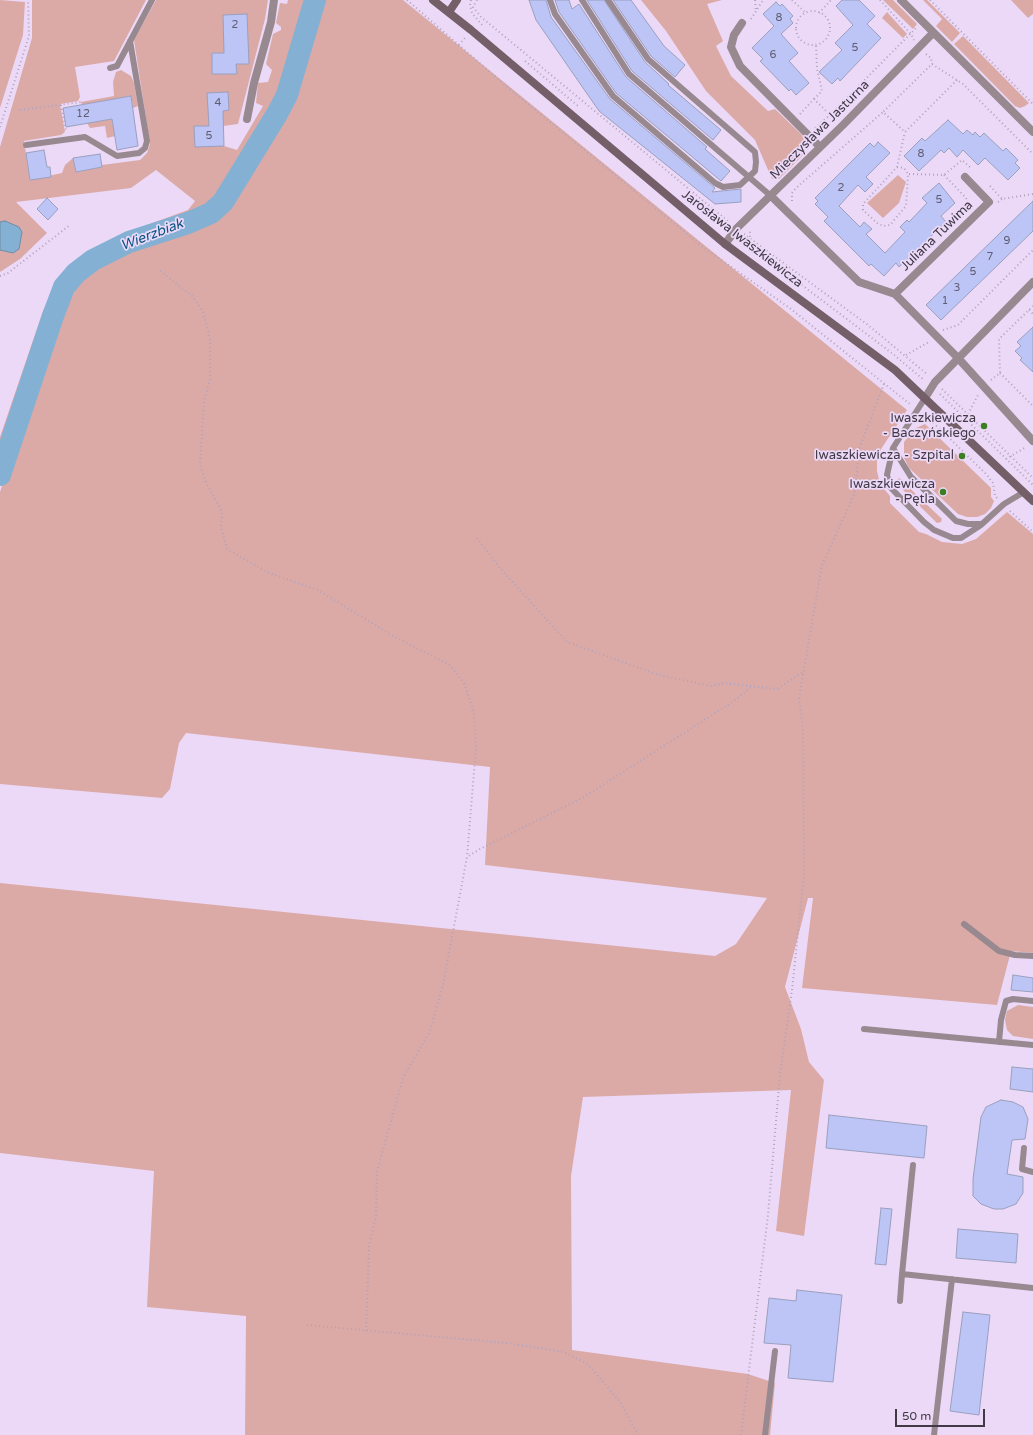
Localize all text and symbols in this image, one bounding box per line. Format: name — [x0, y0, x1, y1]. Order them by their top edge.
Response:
house number: 8 — [776, 11, 782, 25]
house number: 2 — [232, 18, 238, 32]
house number: 5 — [852, 41, 858, 55]
house number: 6 — [770, 48, 776, 62]
street label: Mieczysława Jasturna — [767, 77, 873, 183]
house number: 4 — [215, 96, 221, 110]
house number: 12 — [76, 107, 90, 121]
house number: 5 — [206, 129, 212, 143]
house number: 8 — [918, 147, 924, 161]
house number: 2 — [838, 181, 844, 195]
street label: Jarosława Iwaszkiewicza — [678, 187, 806, 291]
house number: 5 — [936, 193, 942, 207]
street label: Juliana Tuwima — [898, 198, 976, 274]
water label: Wierzbiak — [118, 215, 186, 255]
house number: 9 — [1004, 234, 1010, 248]
house number: 7 — [987, 250, 993, 264]
house number: 5 — [970, 265, 976, 279]
house number: 3 — [954, 281, 960, 295]
house number: 1 — [942, 294, 948, 308]
place label: Iwaszkiewicza - Baczyńskiego — [883, 411, 976, 442]
marker: Iwaszkiewicza - Baczyńskiego — [979, 421, 989, 431]
place label: Iwaszkiewicza - Szpital — [815, 448, 954, 464]
marker: Iwaszkiewicza - Szpital — [957, 451, 967, 461]
place label: Iwaszkiewicza - Pętla — [849, 477, 935, 508]
marker: Iwaszkiewicza - Pętla — [938, 487, 948, 497]
scale bar — [897, 1401, 987, 1427]
text: 50 m — [902, 1409, 931, 1423]

